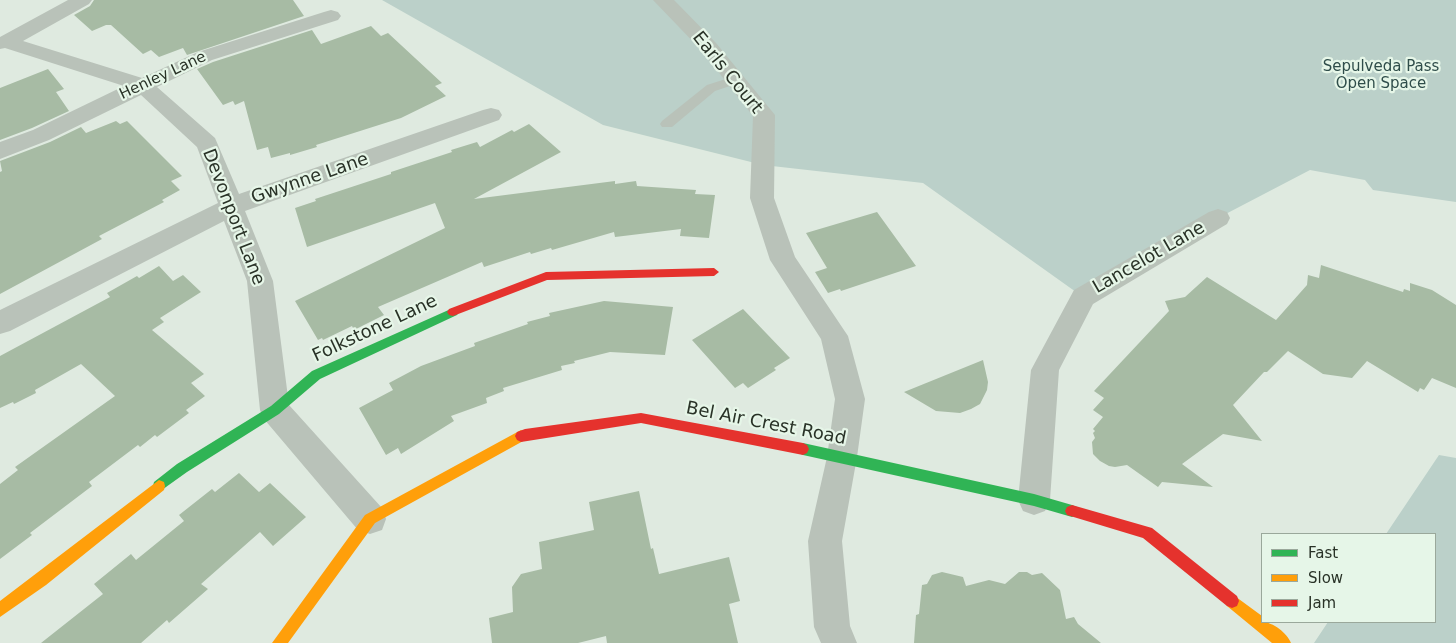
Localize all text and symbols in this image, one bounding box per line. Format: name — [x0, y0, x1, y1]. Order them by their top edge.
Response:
street label: Earls Court — [687, 28, 767, 118]
street label: Henley Lane — [117, 48, 209, 104]
park label: Sepulveda Pass Open Space — [1323, 58, 1439, 93]
street label: Devonport Lane — [197, 146, 269, 288]
street label: Gwynne Lane — [249, 149, 371, 209]
street label: Lancelot Lane — [1089, 217, 1209, 299]
street label: Folkstone Lane — [309, 291, 441, 367]
street label: Bel Air Crest Road — [684, 398, 848, 450]
legend — [1261, 533, 1436, 623]
text: Fast — [1308, 544, 1338, 562]
text: Slow — [1308, 569, 1343, 587]
text: Jam — [1308, 594, 1336, 612]

